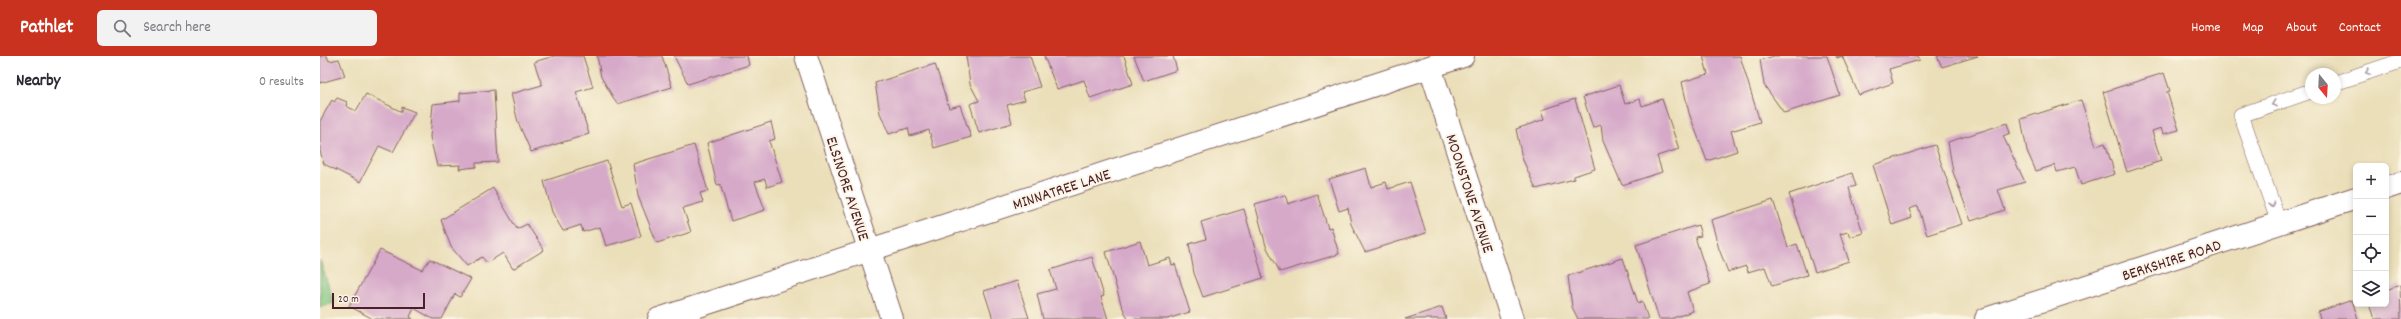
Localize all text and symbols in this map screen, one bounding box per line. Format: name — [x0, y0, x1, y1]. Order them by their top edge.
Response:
search box — [97, 10, 377, 46]
text: Pathlet — [20, 15, 73, 42]
icon: search — [111, 17, 133, 39]
text: Search here — [143, 17, 211, 39]
text: Home — [2191, 18, 2220, 38]
text: Map — [2242, 18, 2264, 38]
text: About — [2286, 18, 2317, 38]
text: Contact — [2339, 18, 2381, 38]
one-way arrow — [2365, 67, 2372, 76]
north arrow — [2305, 68, 2341, 104]
text: Nearby — [16, 70, 60, 94]
text: 0 results — [259, 73, 304, 92]
one-way arrow — [2271, 99, 2278, 108]
street label: MOONSTONE AVENUE — [1439, 131, 1499, 257]
street label: ELSINORE AVENUE — [819, 134, 875, 244]
street label: MINNATREE LANE — [1010, 163, 1114, 217]
map controls — [2353, 163, 2389, 307]
button: + — [2353, 163, 2389, 199]
button: − — [2353, 199, 2389, 235]
one-way arrow — [2267, 201, 2276, 208]
street label: BERKSHIRE ROAD — [2119, 235, 2224, 288]
button: locate — [2353, 235, 2389, 271]
button: layers — [2353, 271, 2389, 307]
scale bar — [332, 291, 425, 310]
text: 20 m — [338, 292, 359, 308]

